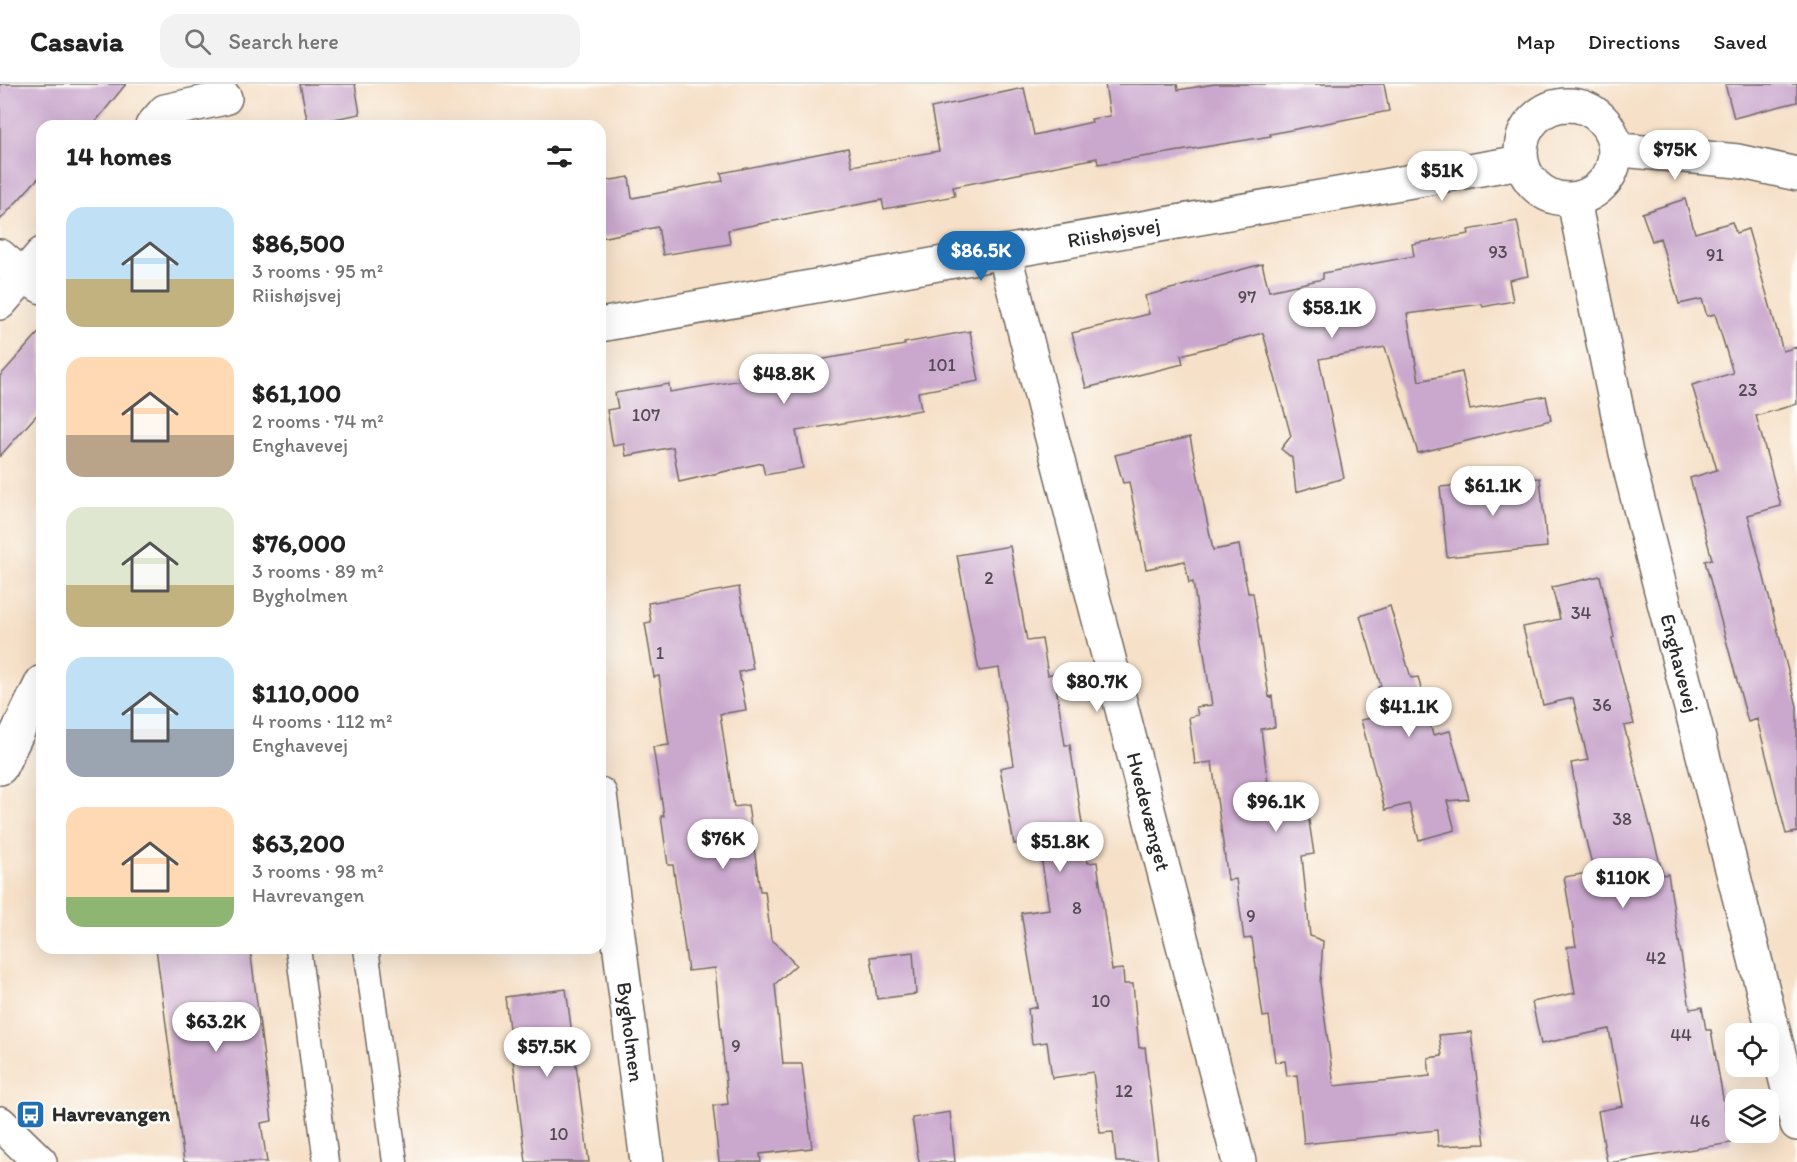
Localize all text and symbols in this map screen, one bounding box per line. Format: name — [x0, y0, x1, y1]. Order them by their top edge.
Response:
search box — [160, 14, 580, 68]
text: Casavia — [30, 24, 124, 58]
icon: search — [181, 25, 214, 58]
text: Search here — [229, 28, 339, 55]
text: Map — [1517, 29, 1555, 54]
text: Directions — [1588, 29, 1680, 54]
text: Saved — [1713, 29, 1767, 54]
pin: $75K — [1639, 130, 1711, 181]
text: $75K — [1653, 137, 1697, 161]
text: 14 homes — [66, 140, 172, 172]
icon: filters — [543, 140, 576, 173]
pin: $51K — [1406, 151, 1478, 202]
text: $51K — [1421, 158, 1463, 182]
street label: Riishøjsvej — [1065, 212, 1162, 253]
text: $86,500 — [252, 227, 345, 259]
icon: home — [114, 231, 186, 303]
pin: $86.5K — [932, 231, 1030, 282]
text: $86.5K — [951, 238, 1011, 262]
house number: 93 — [1488, 241, 1508, 263]
house number: 91 — [1706, 244, 1724, 266]
text: 3 rooms · 95 m² — [252, 259, 383, 283]
text: Riishøjsvej — [252, 283, 341, 307]
house number: 97 — [1238, 286, 1256, 308]
pin: $58.1K — [1283, 288, 1381, 339]
text: $58.1K — [1303, 295, 1361, 319]
pin: $48.8K — [735, 354, 833, 405]
house number: 101 — [928, 354, 956, 376]
text: $48.8K — [753, 361, 815, 385]
text: $61,100 — [252, 377, 341, 409]
house number: 23 — [1738, 379, 1758, 401]
icon: home — [114, 381, 186, 453]
house number: 107 — [632, 404, 660, 426]
text: 2 rooms · 74 m² — [252, 409, 384, 433]
text: Enghavevej — [252, 433, 348, 457]
pin: $61.1K — [1444, 466, 1542, 517]
text: $61.1K — [1465, 473, 1521, 497]
text: $76,000 — [252, 527, 346, 559]
icon: home — [114, 531, 186, 603]
text: 3 rooms · 89 m² — [252, 559, 384, 583]
house number: 2 — [984, 567, 994, 589]
text: Bygholmen — [252, 583, 348, 607]
house number: 34 — [1571, 602, 1591, 624]
street label: Enghavevej — [1655, 611, 1705, 715]
house number: 1 — [656, 642, 664, 664]
pin: $80.7K — [1048, 662, 1146, 713]
text: $80.7K — [1066, 669, 1128, 693]
text: $110,000 — [252, 677, 360, 709]
icon: home — [114, 681, 186, 753]
pin: $41.1K — [1360, 687, 1458, 738]
text: $41.1K — [1380, 694, 1438, 718]
house number: 36 — [1592, 694, 1612, 716]
text: 4 rooms · 112 m² — [252, 709, 392, 733]
text: Enghavevej — [252, 733, 348, 757]
street label: Hvedevænget — [1122, 749, 1176, 874]
pin: $96.1K — [1227, 782, 1325, 833]
text: $96.1K — [1247, 789, 1305, 813]
house number: 38 — [1612, 808, 1632, 830]
pin: $76K — [687, 819, 759, 870]
pin: $51.8K — [1011, 822, 1109, 873]
text: $76K — [701, 826, 745, 850]
text: $63,200 — [252, 827, 345, 859]
text: $51.8K — [1031, 829, 1089, 853]
icon: home — [114, 831, 186, 903]
pin: $110K — [1581, 858, 1665, 909]
text: 3 rooms · 98 m² — [252, 859, 384, 883]
text: $110K — [1596, 865, 1650, 889]
text: Havrevangen — [252, 883, 364, 907]
house number: 8 — [1072, 897, 1082, 919]
house number: 9 — [1246, 905, 1256, 927]
house number: 42 — [1646, 947, 1667, 969]
street label: Bygholmen — [612, 980, 650, 1084]
house number: 10 — [1091, 990, 1111, 1012]
pin: $63.2K — [167, 1002, 265, 1053]
text: $63.2K — [186, 1009, 246, 1033]
map controls — [1725, 1023, 1779, 1143]
button: locate — [1725, 1023, 1779, 1077]
house number: 44 — [1670, 1024, 1692, 1046]
pin: $57.5K — [498, 1027, 596, 1078]
text: $57.5K — [518, 1034, 576, 1058]
house number: 9 — [731, 1035, 741, 1057]
house number: 12 — [1115, 1080, 1133, 1102]
button: layers — [1725, 1089, 1779, 1143]
bus stop icon: Havrevangen — [15, 1098, 47, 1130]
place label: Havrevangen — [52, 1101, 170, 1127]
house number: 46 — [1690, 1110, 1710, 1132]
house number: 10 — [549, 1123, 569, 1145]

